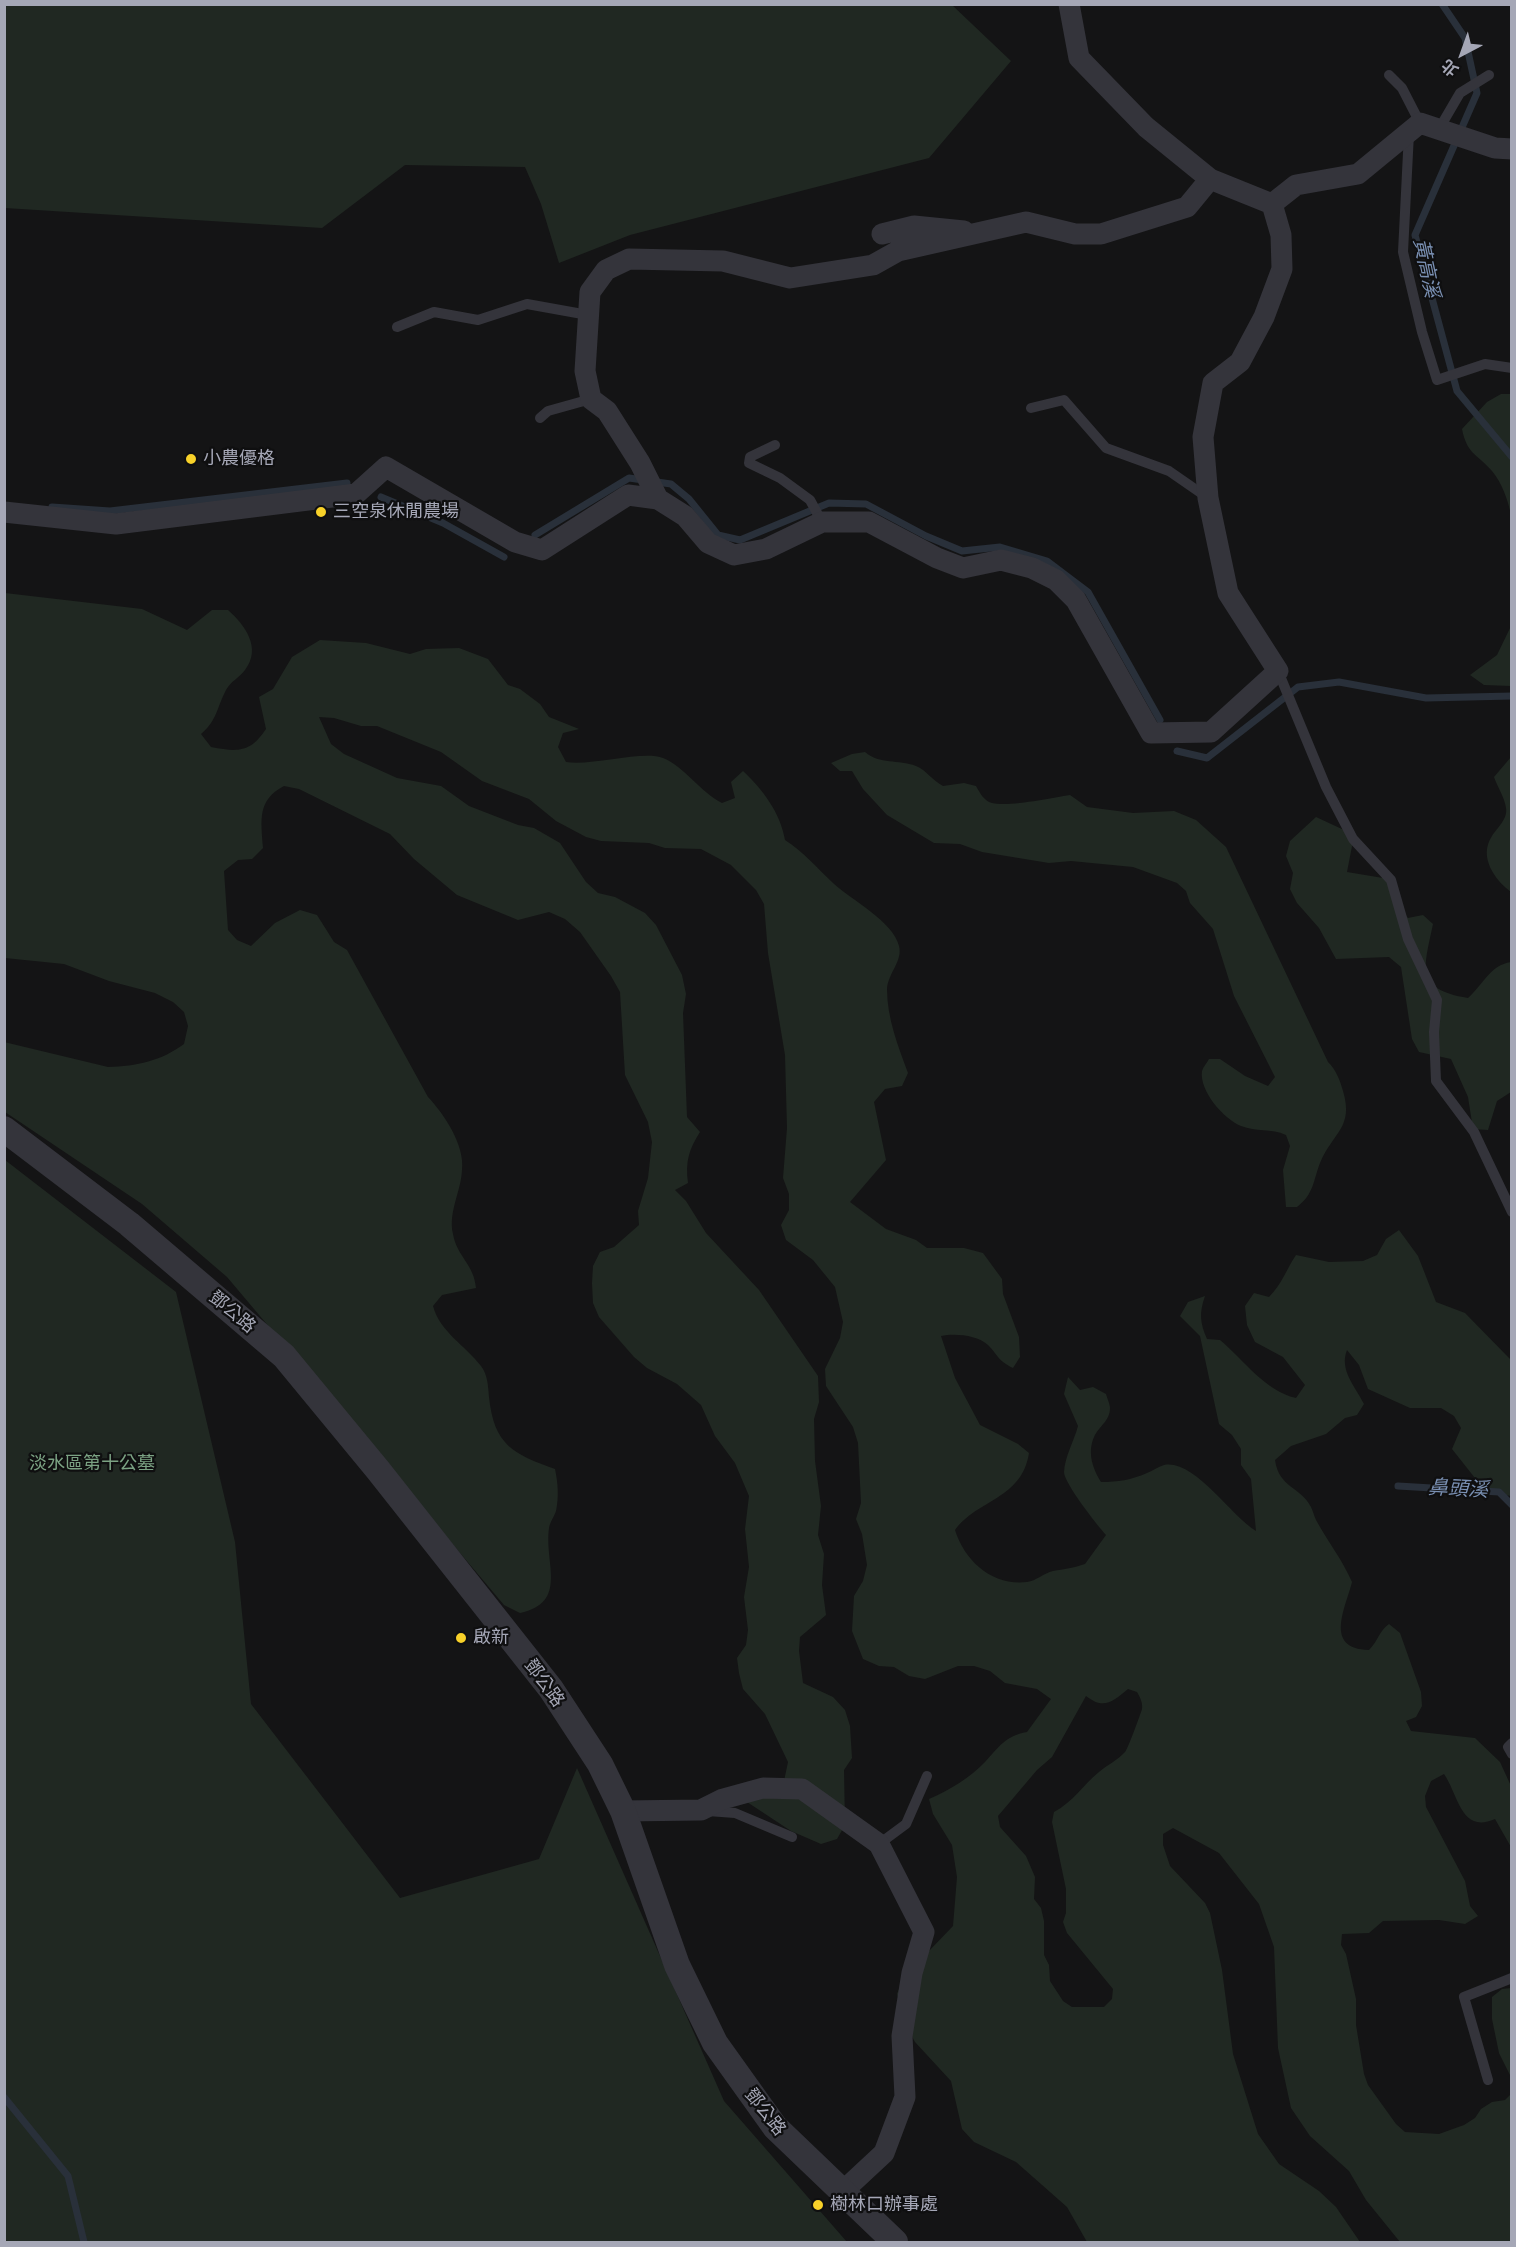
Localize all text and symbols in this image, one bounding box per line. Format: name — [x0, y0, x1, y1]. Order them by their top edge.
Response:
north arrow — [1432, 24, 1492, 84]
text: 北 — [1439, 56, 1461, 79]
water label: 黃高溪 — [1408, 236, 1444, 300]
place label: 小農優格 — [203, 448, 275, 470]
marker: 小農優格 — [184, 452, 198, 466]
place label: 三空泉休閒農場 — [333, 501, 459, 523]
marker: 三空泉休閒農場 — [314, 505, 328, 519]
street label: 鄧公路 — [204, 1286, 260, 1338]
park label: 淡水區第十公墓 — [29, 1453, 155, 1475]
water label: 鼻頭溪 — [1427, 1475, 1489, 1503]
place label: 啟新 — [473, 1627, 509, 1649]
marker: 啟新 — [454, 1631, 468, 1645]
street label: 鄧公路 — [519, 1655, 569, 1711]
street label: 鄧公路 — [740, 2084, 790, 2140]
place label: 樹林口辦事處 — [830, 2194, 938, 2216]
marker: 樹林口辦事處 — [811, 2198, 825, 2212]

